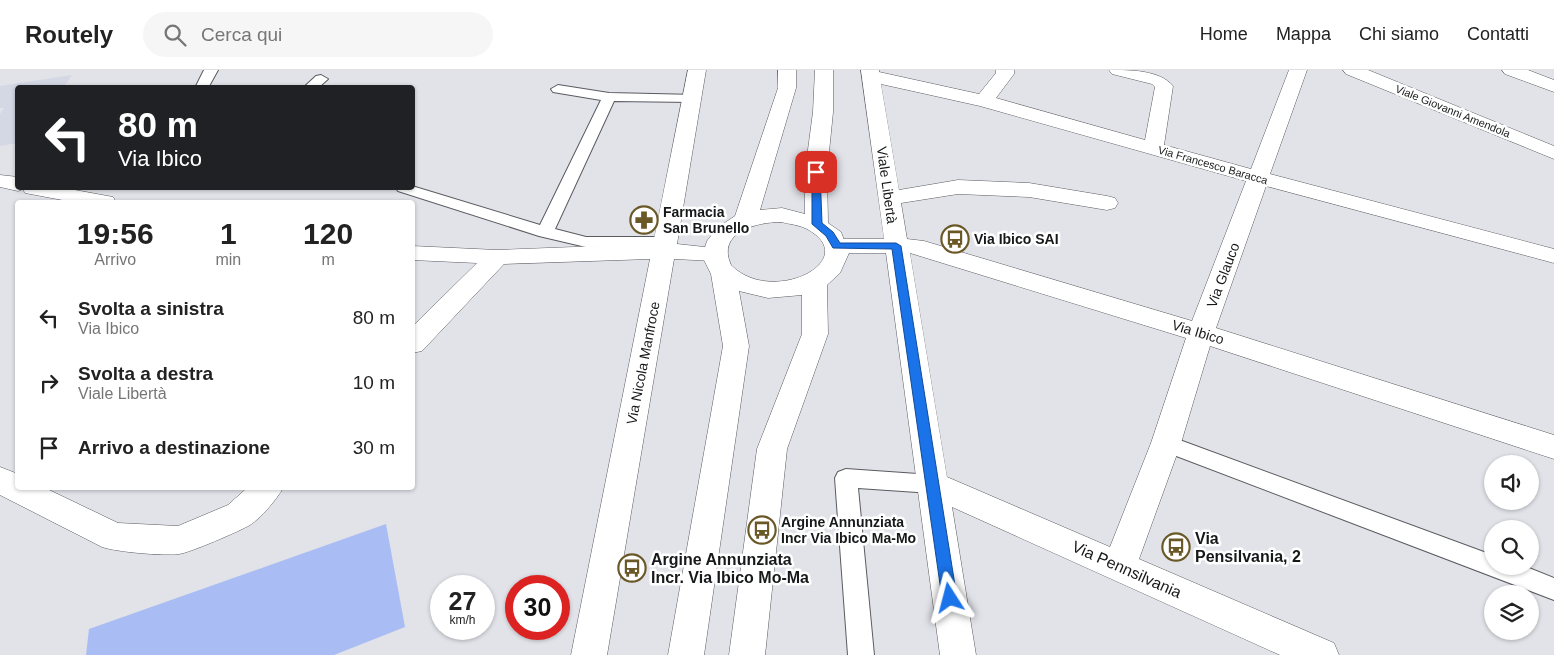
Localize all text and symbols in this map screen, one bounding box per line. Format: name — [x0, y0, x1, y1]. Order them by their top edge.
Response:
search box — [143, 12, 493, 57]
text: Routely — [25, 21, 113, 48]
icon: search — [161, 21, 189, 49]
text: Cerca qui — [201, 24, 282, 45]
text: Home — [1200, 24, 1248, 44]
text: Mappa — [1276, 24, 1331, 44]
text: Chi siamo — [1359, 24, 1439, 44]
text: Contatti — [1467, 24, 1529, 44]
street label: Viale Giovanni Amendola — [1394, 82, 1513, 140]
icon: left — [35, 105, 100, 170]
text: 80 m — [118, 105, 198, 144]
street label: Via Francesco Baracca — [1157, 144, 1270, 187]
street label: Viale Libertà — [874, 145, 900, 225]
text: Via Ibico — [118, 146, 202, 171]
pin — [795, 151, 837, 193]
icon: arrive — [802, 158, 830, 186]
place label: Farmacia San Brunello — [663, 204, 749, 236]
pharmacy icon: Farmacia San Brunello — [629, 205, 659, 235]
text: 19:56 — [77, 217, 154, 250]
text: 1 — [220, 217, 237, 250]
text: 120 — [303, 217, 353, 250]
bus stop icon: Via Ibico SAI — [940, 224, 970, 254]
place label: Via Ibico SAI — [974, 231, 1059, 247]
street label: Via Glauco — [1203, 240, 1243, 310]
text: Arrivo — [94, 251, 136, 268]
text: min — [215, 251, 241, 268]
text: m — [321, 251, 335, 268]
text: Svolta a sinistra — [78, 298, 224, 319]
street label: Via Nicola Manfroce — [623, 300, 663, 426]
icon: left — [35, 304, 63, 332]
text: 80 m — [353, 307, 395, 328]
street label: Via Ibico — [1170, 317, 1226, 348]
text: Via Ibico — [78, 320, 139, 337]
text: Svolta a destra — [78, 363, 213, 384]
icon: right — [35, 369, 63, 397]
text: 10 m — [353, 372, 395, 393]
text: Viale Libertà — [78, 385, 167, 402]
icon: arrive — [35, 434, 63, 462]
text: Arrivo a destinazione — [78, 437, 270, 458]
text: 30 m — [353, 437, 395, 458]
map controls — [1484, 455, 1539, 640]
button: sound — [1484, 455, 1539, 510]
place label: Argine Annunziata Incr Via Ibico Ma-Mo — [781, 514, 916, 546]
bus stop icon: Argine Annunziata Incr Via Ibico Ma-Mo — [747, 515, 777, 545]
button: search — [1484, 520, 1539, 575]
place label: Via Pensilvania, 2 — [1195, 530, 1301, 565]
bus stop icon: Via Pensilvania, 2 — [1161, 532, 1191, 562]
street label: Via Pennsilvania — [1069, 538, 1184, 601]
place label: Argine Annunziata Incr. Via Ibico Mo-Ma — [651, 551, 809, 586]
bus stop icon: Argine Annunziata Incr. Via Ibico Mo-Ma — [617, 553, 647, 583]
position arrow — [923, 571, 975, 623]
speed limit sign: 30 — [505, 575, 570, 640]
button: layers — [1484, 585, 1539, 640]
text: 27 — [449, 587, 476, 615]
text: km/h — [449, 613, 476, 627]

